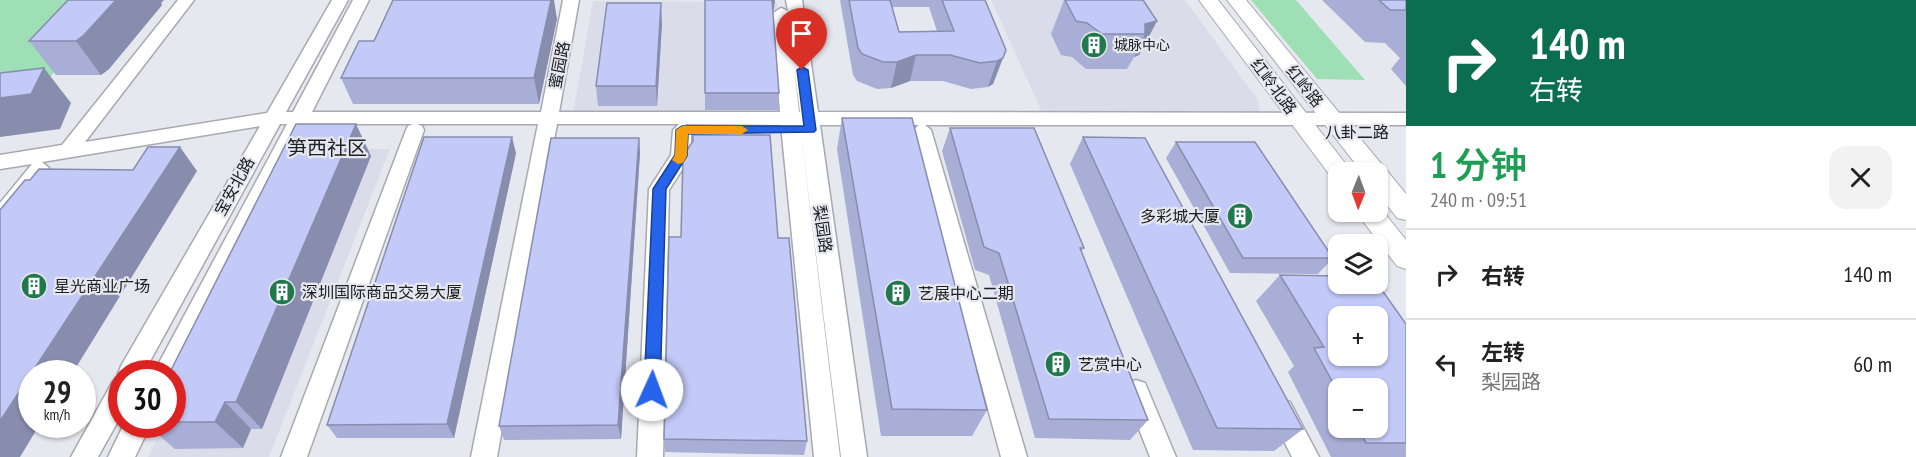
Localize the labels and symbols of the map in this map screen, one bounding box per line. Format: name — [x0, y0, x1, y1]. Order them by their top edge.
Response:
pin — [776, 8, 827, 70]
building icon: 城脉中心 — [1079, 30, 1109, 60]
place label: 城脉中心 — [1114, 36, 1170, 54]
street label: 蜜园路 — [545, 40, 573, 90]
street label: 红岭北路 — [1247, 54, 1301, 118]
street label: 红岭路 — [1282, 61, 1328, 111]
street label: 八卦二路 — [1325, 122, 1389, 142]
district label: 笋西社区 — [287, 135, 367, 161]
street label: 宝安北路 — [210, 153, 258, 219]
north arrow — [1328, 162, 1388, 222]
building icon: 多彩城大厦 — [1225, 201, 1255, 231]
street label: 梨园路 — [810, 204, 836, 254]
place label: 多彩城大厦 — [1140, 206, 1220, 226]
building icon: 星光商业广场 — [19, 271, 49, 301]
place label: 星光商业广场 — [54, 276, 150, 296]
building icon: 深圳国际商品交易大厦 — [267, 277, 297, 307]
building icon: 艺展中心二期 — [883, 278, 913, 308]
place label: 深圳国际商品交易大厦 — [302, 282, 462, 302]
place label: 艺展中心二期 — [918, 283, 1014, 303]
building icon: 艺赏中心 — [1043, 349, 1073, 379]
place label: 艺赏中心 — [1078, 354, 1142, 374]
position arrow — [620, 358, 684, 422]
speed limit sign: 30 — [108, 360, 186, 438]

